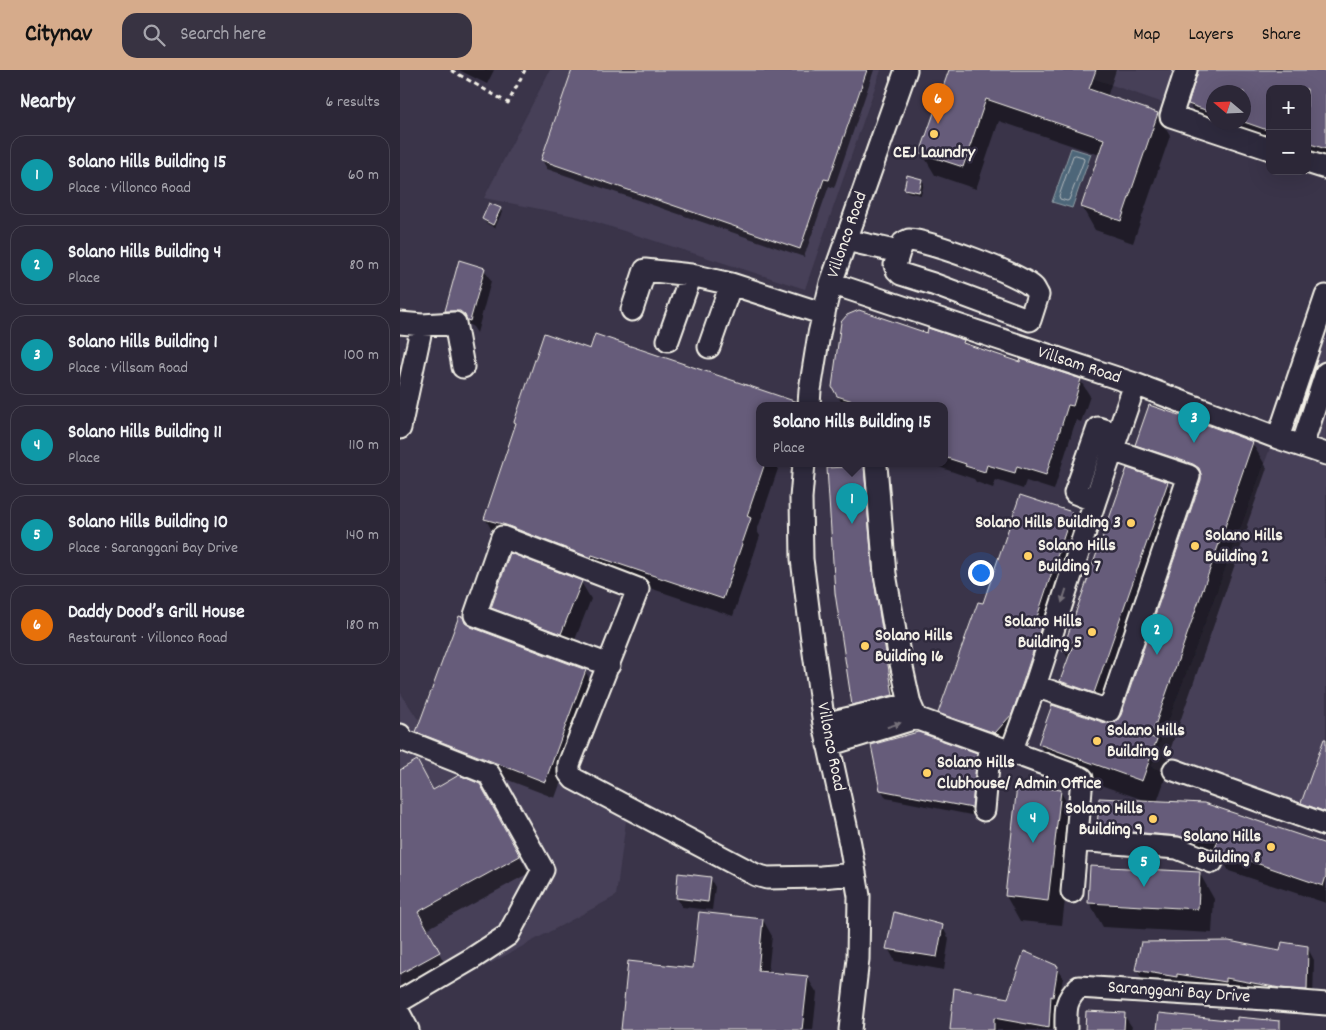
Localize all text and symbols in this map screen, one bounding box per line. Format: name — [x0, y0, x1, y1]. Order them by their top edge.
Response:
search box — [122, 13, 472, 58]
text: Citynav — [25, 18, 92, 52]
icon: search — [140, 21, 168, 49]
text: Search here — [180, 22, 266, 49]
text: Map — [1133, 23, 1160, 48]
text: Layers — [1188, 23, 1234, 48]
text: Share — [1262, 23, 1301, 48]
pin: 6 — [922, 83, 954, 124]
north arrow — [1206, 85, 1251, 130]
map controls — [1266, 85, 1311, 175]
button: + — [1266, 85, 1311, 130]
text: Nearby — [20, 88, 75, 118]
text: 6 results — [325, 91, 380, 114]
marker: CEJ Laundry — [928, 128, 940, 140]
button: − — [1266, 130, 1311, 175]
place label: CEJ Laundry — [893, 141, 976, 166]
text: Solano Hills Building 15 — [68, 150, 226, 177]
text: 1 — [35, 164, 39, 187]
text: 60 m — [348, 164, 379, 187]
text: Place · Villonco Road — [68, 177, 191, 200]
street label: Villonco Road — [822, 188, 874, 282]
text: Solano Hills Building 4 — [68, 240, 221, 267]
text: 2 — [34, 254, 41, 277]
text: 80 m — [349, 254, 379, 277]
text: Place — [68, 267, 100, 290]
text: Solano Hills Building 1 — [68, 330, 218, 357]
street label: Villsam Road — [1034, 341, 1124, 391]
text: 3 — [33, 344, 41, 367]
text: 100 m — [343, 344, 379, 367]
text: Place · Villsam Road — [68, 357, 188, 380]
popup — [756, 402, 948, 467]
pin: 3 — [1178, 402, 1210, 443]
text: Solano Hills Building 15 — [773, 410, 931, 437]
text: Solano Hills Building 11 — [68, 420, 222, 447]
text: 4 — [34, 434, 40, 457]
text: 110 m — [349, 434, 379, 457]
text: Place — [773, 437, 805, 460]
text: Place — [68, 447, 100, 470]
pin: 1 — [836, 483, 868, 524]
text: Solano Hills Building 10 — [68, 510, 228, 537]
place label: Solano Hills Building 3 — [975, 511, 1121, 536]
marker: Solano Hills Building 3 — [1125, 517, 1137, 529]
text: 5 — [33, 524, 41, 547]
text: 140 m — [345, 524, 379, 547]
place label: Solano Hills Building 2 — [1205, 524, 1283, 570]
place label: Solano Hills Building 7 — [1038, 534, 1116, 580]
text: Place · Saranggani Bay Drive — [68, 537, 238, 560]
marker: Solano Hills Building 2 — [1189, 540, 1201, 552]
marker: Solano Hills Building 7 — [1022, 550, 1034, 562]
your location — [968, 560, 994, 586]
one-way arrow — [1059, 589, 1067, 604]
text: Daddy Dood’s Grill House — [68, 600, 245, 627]
place label: Solano Hills Building 5 — [1004, 610, 1082, 656]
text: 6 — [33, 614, 41, 637]
text: 180 m — [346, 614, 379, 637]
pin: 2 — [1141, 614, 1173, 655]
place label: Solano Hills Building 16 — [875, 624, 953, 670]
marker: Solano Hills Building 5 — [1086, 626, 1098, 638]
text: Restaurant · Villonco Road — [68, 627, 228, 650]
marker: Solano Hills Building 16 — [859, 640, 871, 652]
street label: Villonco Road — [809, 701, 851, 793]
place label: Solano Hills Building 6 — [1107, 719, 1185, 765]
one-way arrow — [887, 721, 902, 729]
marker: Solano Hills Building 6 — [1091, 735, 1103, 747]
place label: Solano Hills Clubhouse/ Admin Office — [937, 751, 1101, 797]
marker: Solano Hills Clubhouse/ Admin Office — [921, 767, 933, 779]
place label: Solano Hills Building 9 — [1065, 797, 1143, 843]
pin: 4 — [1017, 802, 1049, 843]
marker: Solano Hills Building 9 — [1147, 813, 1159, 825]
place label: Solano Hills Building 8 — [1183, 825, 1261, 871]
marker: Solano Hills Building 8 — [1265, 841, 1277, 853]
pin: 5 — [1128, 846, 1160, 887]
street label: Saranggani Bay Drive — [1107, 976, 1251, 1010]

